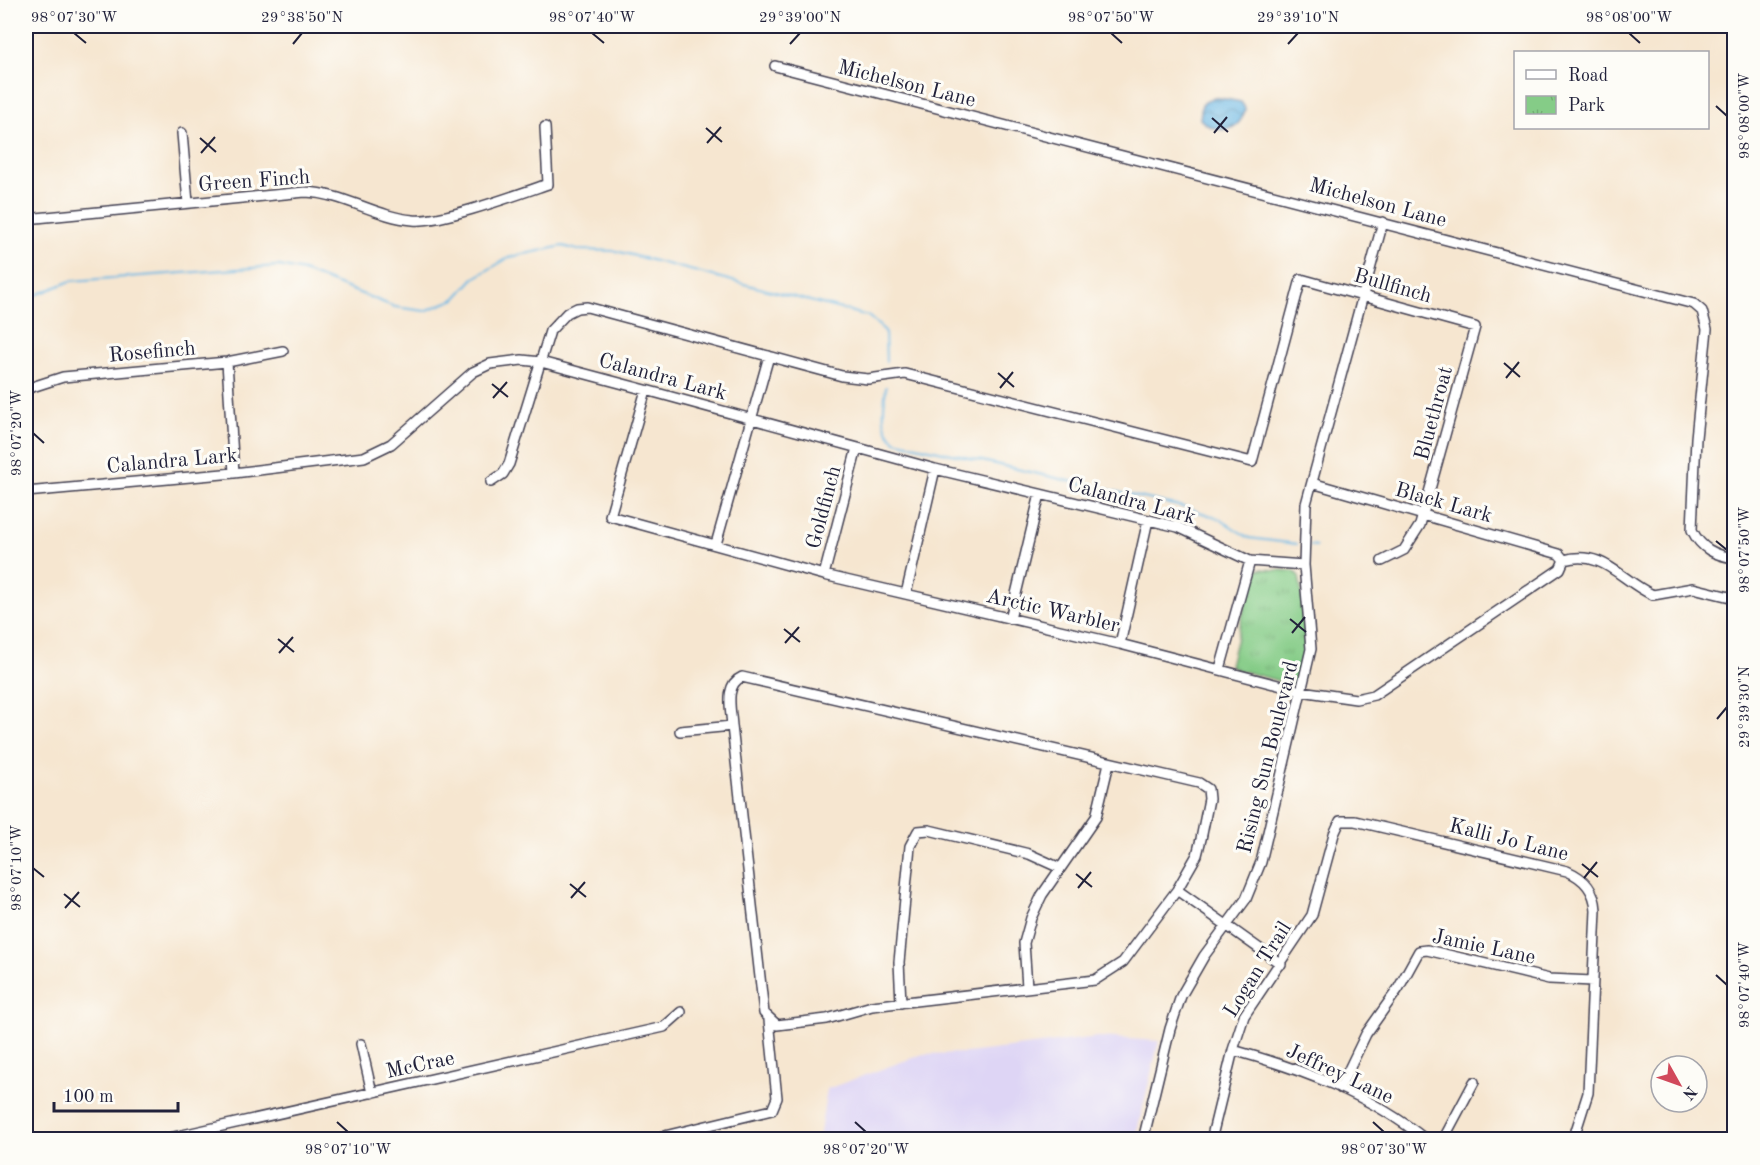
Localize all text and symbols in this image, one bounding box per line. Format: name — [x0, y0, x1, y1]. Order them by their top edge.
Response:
text: 98°07'30"W — [31, 11, 117, 26]
text: 29°38'50"N — [261, 11, 343, 26]
text: 98°07'40"W — [549, 11, 635, 26]
text: 29°39'00"N — [759, 11, 841, 26]
text: 98°07'50"W — [1068, 11, 1154, 26]
text: 29°39'10"N — [1257, 11, 1339, 26]
text: 98°08'00"W — [1586, 11, 1672, 26]
legend — [1514, 51, 1709, 129]
street label: Michelson Lane — [836, 57, 978, 112]
text: Road — [1568, 67, 1608, 85]
text: 98°08'00"W — [1738, 73, 1753, 159]
text: Park — [1568, 97, 1605, 115]
street label: Green Finch — [197, 167, 311, 196]
street label: Michelson Lane — [1307, 175, 1449, 232]
street label: Bullfinch — [1351, 265, 1434, 308]
street label: Rosefinch — [108, 338, 197, 367]
street label: Calandra Lark — [596, 350, 729, 405]
street label: Bluethroat — [1412, 364, 1457, 463]
text: 98°07'20"W — [10, 390, 25, 476]
street label: Calandra Lark — [106, 445, 239, 478]
street label: Goldfinch — [803, 464, 846, 551]
street label: Calandra Lark — [1065, 474, 1198, 529]
street label: Black Lark — [1392, 480, 1495, 527]
text: 98°07'50"W — [1738, 507, 1753, 593]
street label: Arctic Warbler — [984, 586, 1122, 637]
street label: Rising Sun Boulevard — [1234, 659, 1303, 856]
text: 29°39'30"N — [1738, 666, 1753, 748]
street label: Kalli Jo Lane — [1447, 815, 1570, 865]
text: 98°07'10"W — [10, 825, 25, 911]
street label: Logan Trail — [1221, 918, 1296, 1021]
street label: Jamie Lane — [1430, 926, 1537, 969]
text: 98°07'40"W — [1738, 942, 1753, 1028]
street label: Jeffrey Lane — [1283, 1040, 1396, 1108]
street label: McCrae — [384, 1048, 456, 1083]
north arrow — [1649, 1054, 1709, 1114]
scale bar — [54, 1075, 178, 1113]
text: N — [1678, 1083, 1699, 1103]
text: 100 m — [63, 1088, 114, 1106]
text: 98°07'10"W — [305, 1143, 391, 1158]
text: 98°07'20"W — [823, 1143, 909, 1158]
text: 98°07'30"W — [1341, 1143, 1427, 1158]

